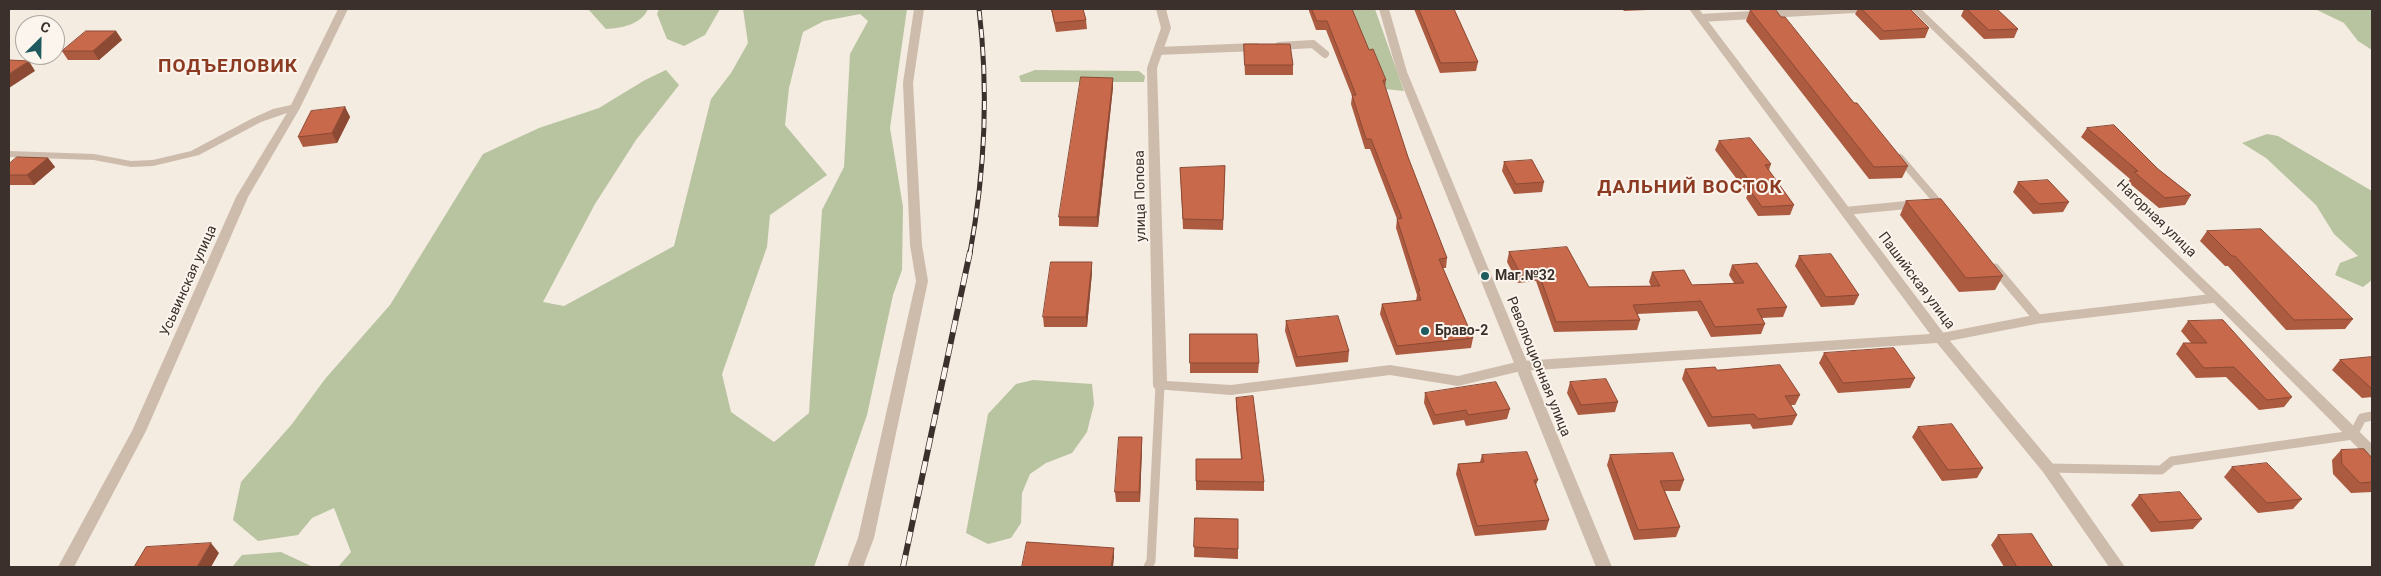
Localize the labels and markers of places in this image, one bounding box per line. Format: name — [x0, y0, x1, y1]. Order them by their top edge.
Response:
place label: Маг.№32 — [1495, 268, 1555, 284]
marker: Маг.№32 — [1479, 270, 1491, 282]
place label: Браво-2 — [1435, 323, 1488, 339]
marker: Браво-2 — [1419, 325, 1431, 337]

